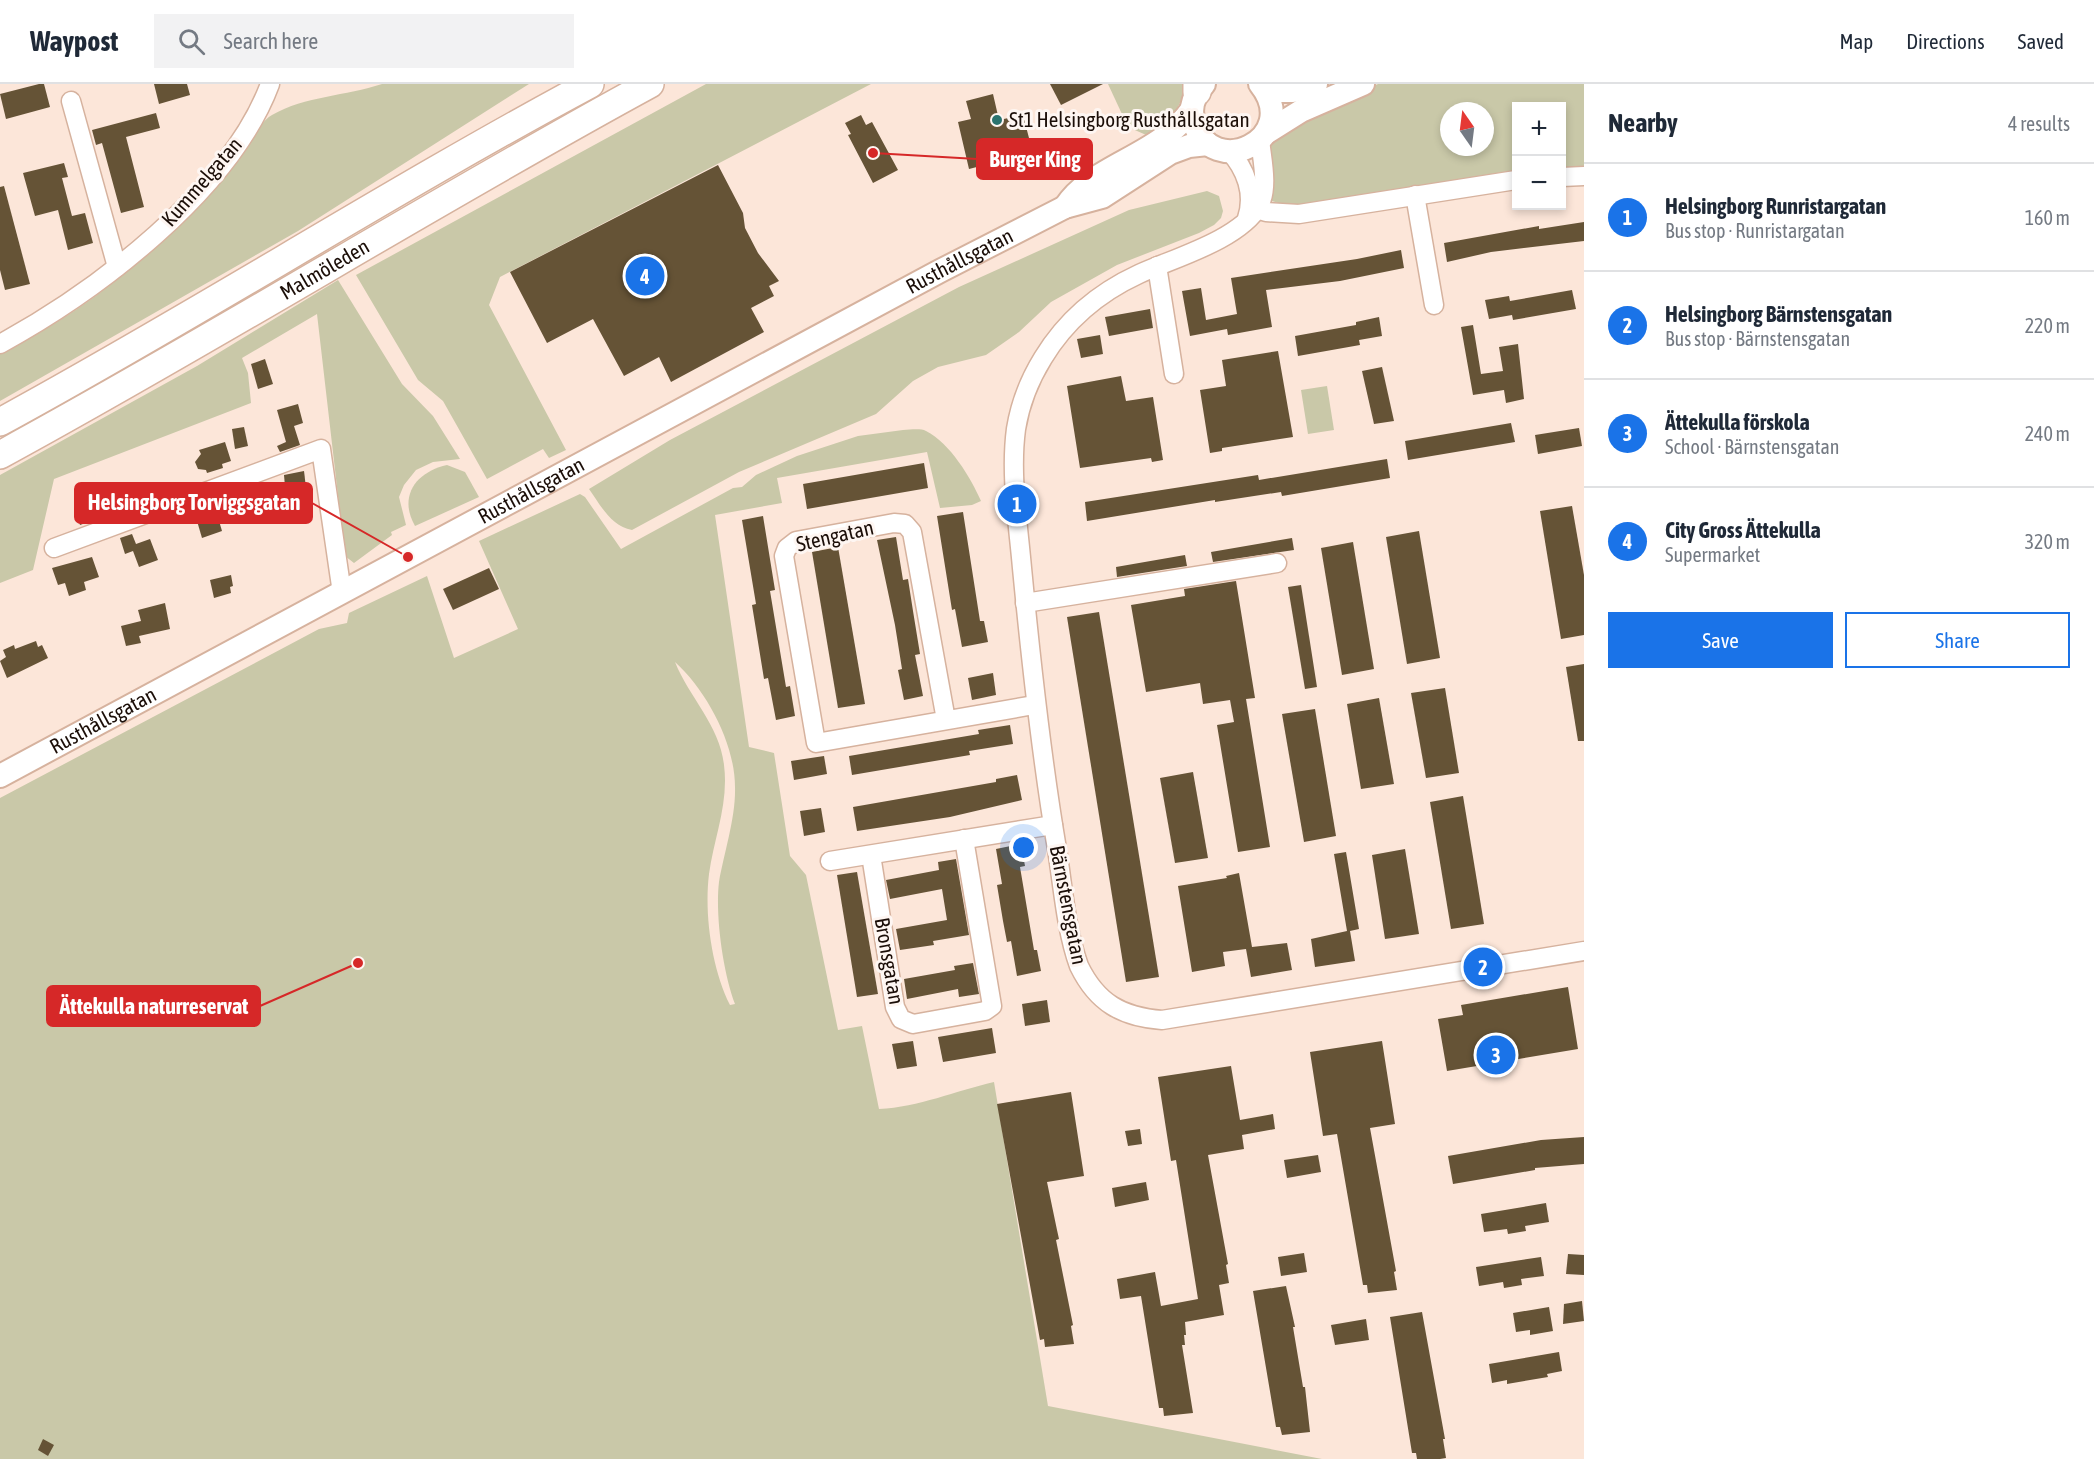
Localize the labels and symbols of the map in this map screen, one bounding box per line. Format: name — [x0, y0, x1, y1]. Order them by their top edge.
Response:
north arrow — [1440, 102, 1494, 156]
place label: St1 Helsingborg Rusthållsgatan — [1009, 107, 1250, 131]
marker: St1 Helsingborg Rusthållsgatan — [990, 113, 1004, 127]
street label: Kummelgatan — [156, 132, 246, 231]
callout: Burger King — [977, 139, 1092, 179]
text: Burger King — [989, 146, 1081, 172]
street label: Rusthållsgatan — [902, 223, 1017, 298]
street label: Malmöleden — [276, 233, 373, 304]
pin: 4 — [626, 254, 664, 298]
street label: Rusthållsgatan — [473, 451, 588, 528]
pin: 1 — [998, 482, 1036, 526]
callout: Helsingborg Torviggsgatan — [75, 483, 312, 523]
text: Helsingborg Torviggsgatan — [88, 489, 300, 515]
street label: Stengatan — [794, 514, 876, 556]
street label: Rusthållsgatan — [45, 681, 160, 758]
your location — [1009, 833, 1038, 862]
street label: Bärnstensgatan — [1046, 843, 1092, 966]
street label: Bronsgatan — [871, 915, 909, 1006]
pin: 2 — [1464, 944, 1502, 990]
callout: Ättekulla naturreservat — [47, 986, 260, 1026]
text: Ättekulla naturreservat — [59, 993, 249, 1019]
pin: 3 — [1476, 1032, 1516, 1078]

